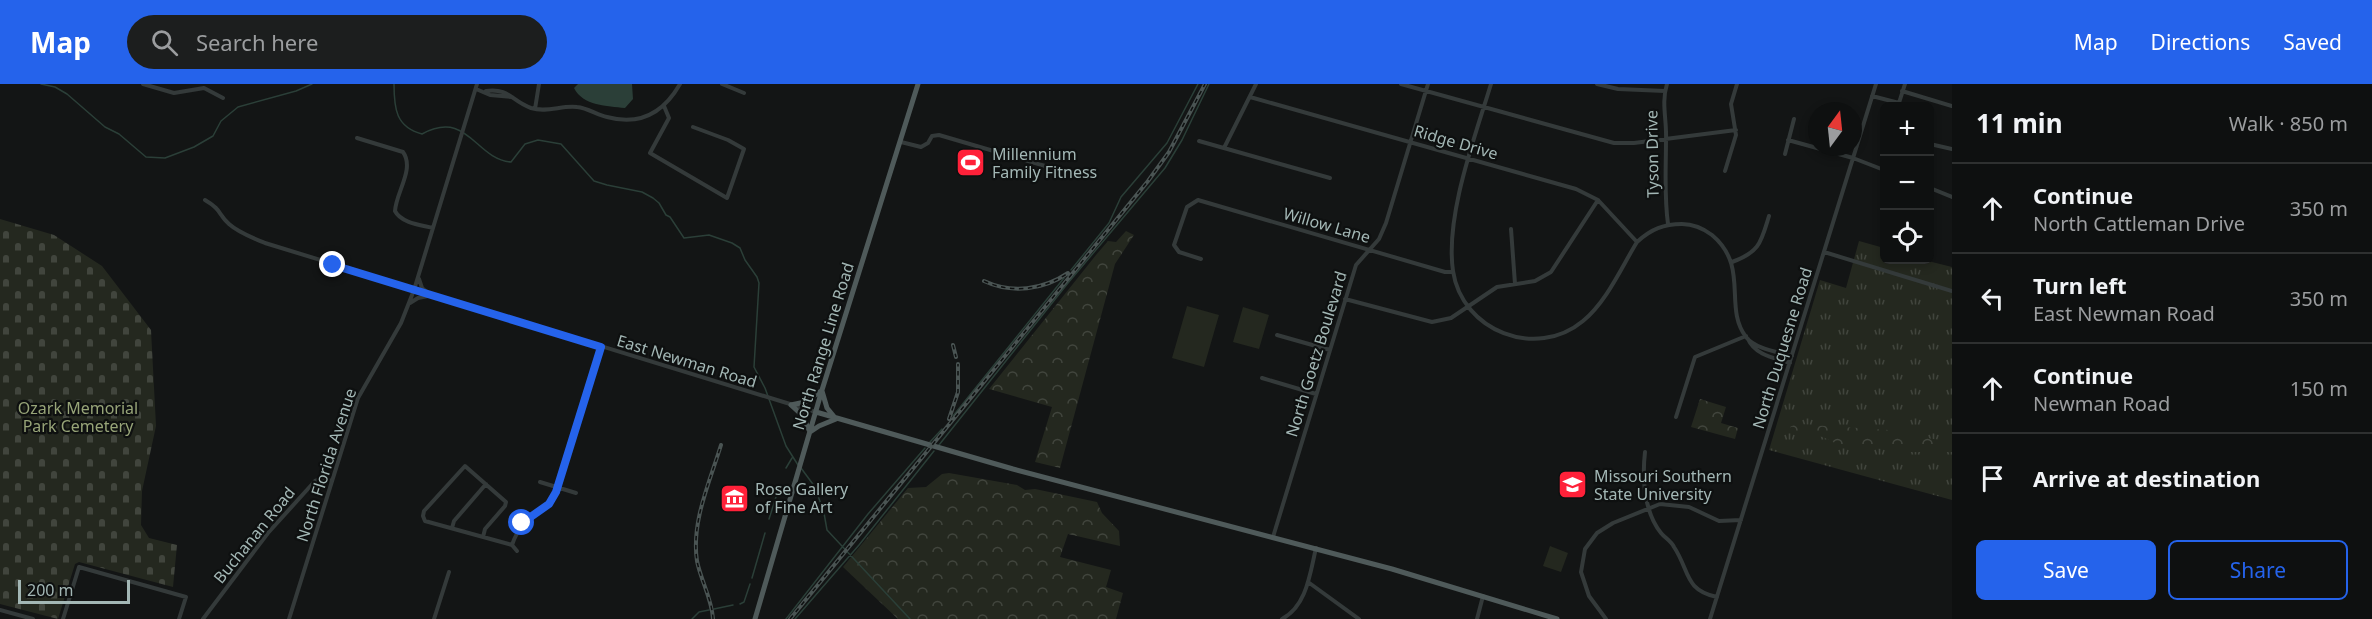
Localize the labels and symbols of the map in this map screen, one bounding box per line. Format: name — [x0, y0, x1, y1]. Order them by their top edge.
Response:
north arrow — [1808, 102, 1862, 156]
street label: Tyson Drive — [1640, 110, 1664, 198]
street label: Ridge Drive — [1411, 120, 1501, 164]
place label: Millennium Family Fitness — [992, 143, 1097, 183]
sports icon: Millennium Family Fitness — [955, 147, 987, 179]
street label: Willow Lane — [1281, 202, 1373, 248]
route end — [319, 251, 345, 277]
street label: North Range Line Road — [787, 260, 859, 432]
street label: North Duquesne Road — [1747, 265, 1817, 431]
street label: North Goetz Boulevard — [1280, 268, 1352, 440]
street label: East Newman Road — [614, 329, 760, 393]
street label: North Florida Avenue — [291, 385, 361, 545]
park label: Ozark Memorial Park Cemetery — [18, 397, 138, 437]
place label: Missouri Southern State University — [1594, 465, 1732, 505]
school or university icon: Missouri Southern State University — [1557, 469, 1589, 501]
place label: Rose Gallery of Fine Art — [755, 478, 849, 518]
street label: Buchanan Road — [208, 482, 300, 588]
museum icon: Rose Gallery of Fine Art — [718, 482, 750, 514]
route start — [508, 509, 534, 535]
scale bar — [18, 577, 130, 604]

